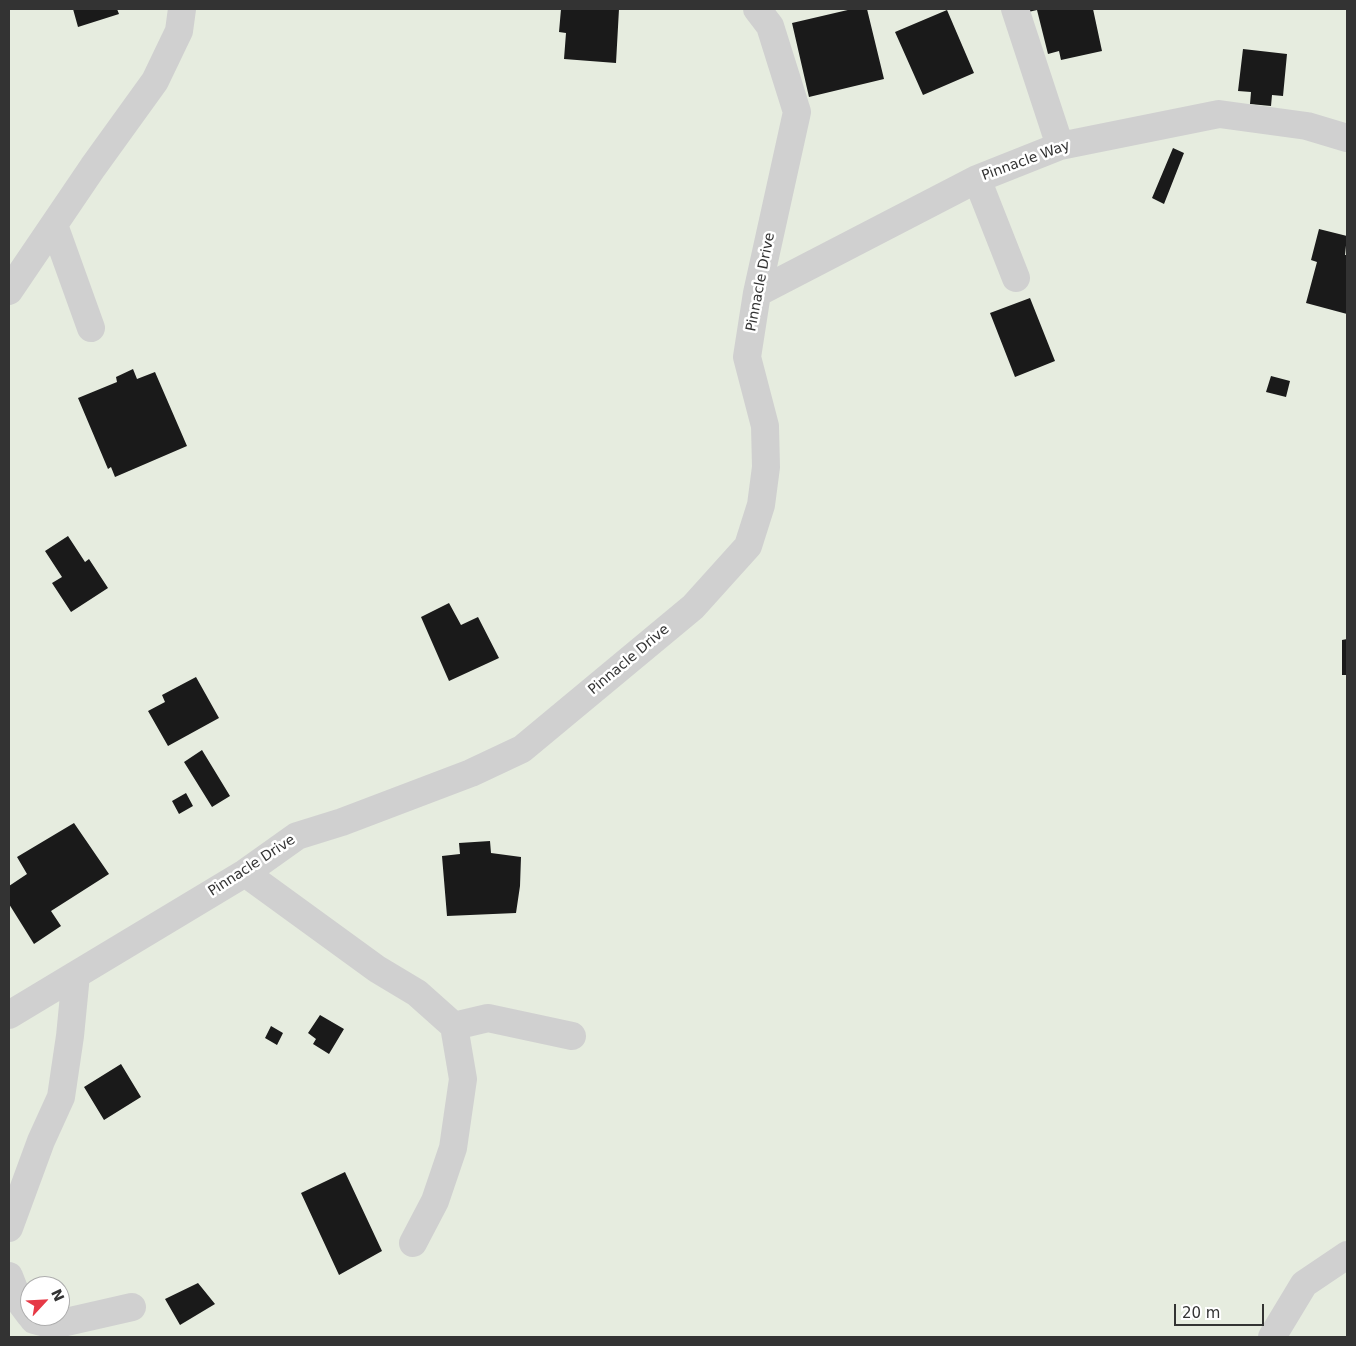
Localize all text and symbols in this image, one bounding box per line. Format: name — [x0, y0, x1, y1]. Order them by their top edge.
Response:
street label: Pinnacle Way — [980, 137, 1072, 185]
street label: Pinnacle Drive — [743, 231, 779, 333]
street label: Pinnacle Drive — [585, 621, 673, 699]
street label: Pinnacle Drive — [205, 832, 299, 900]
north arrow — [20, 1276, 70, 1326]
text: N — [48, 1286, 67, 1304]
scale bar — [1176, 1294, 1266, 1326]
text: 20 m — [1182, 1304, 1220, 1322]

